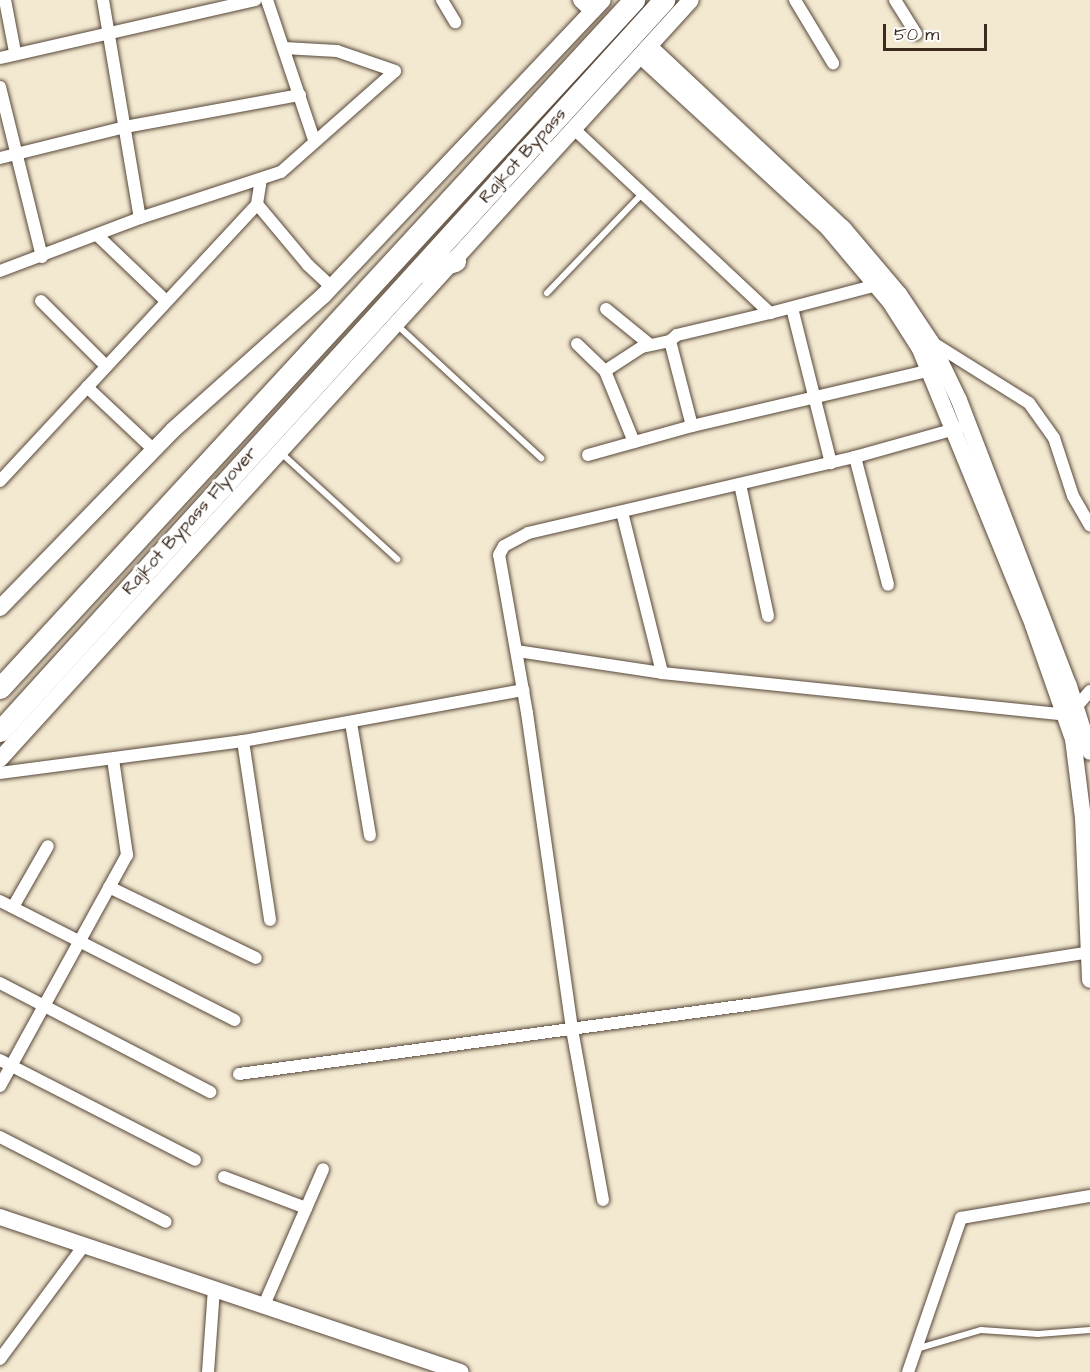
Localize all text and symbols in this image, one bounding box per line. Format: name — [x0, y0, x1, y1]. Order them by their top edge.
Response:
scale bar — [886, 12, 990, 50]
text: 50 m — [894, 22, 939, 47]
street label: Rajkot Bypass — [475, 104, 571, 208]
street label: Rajkot Bypass Flyover — [118, 442, 262, 600]

